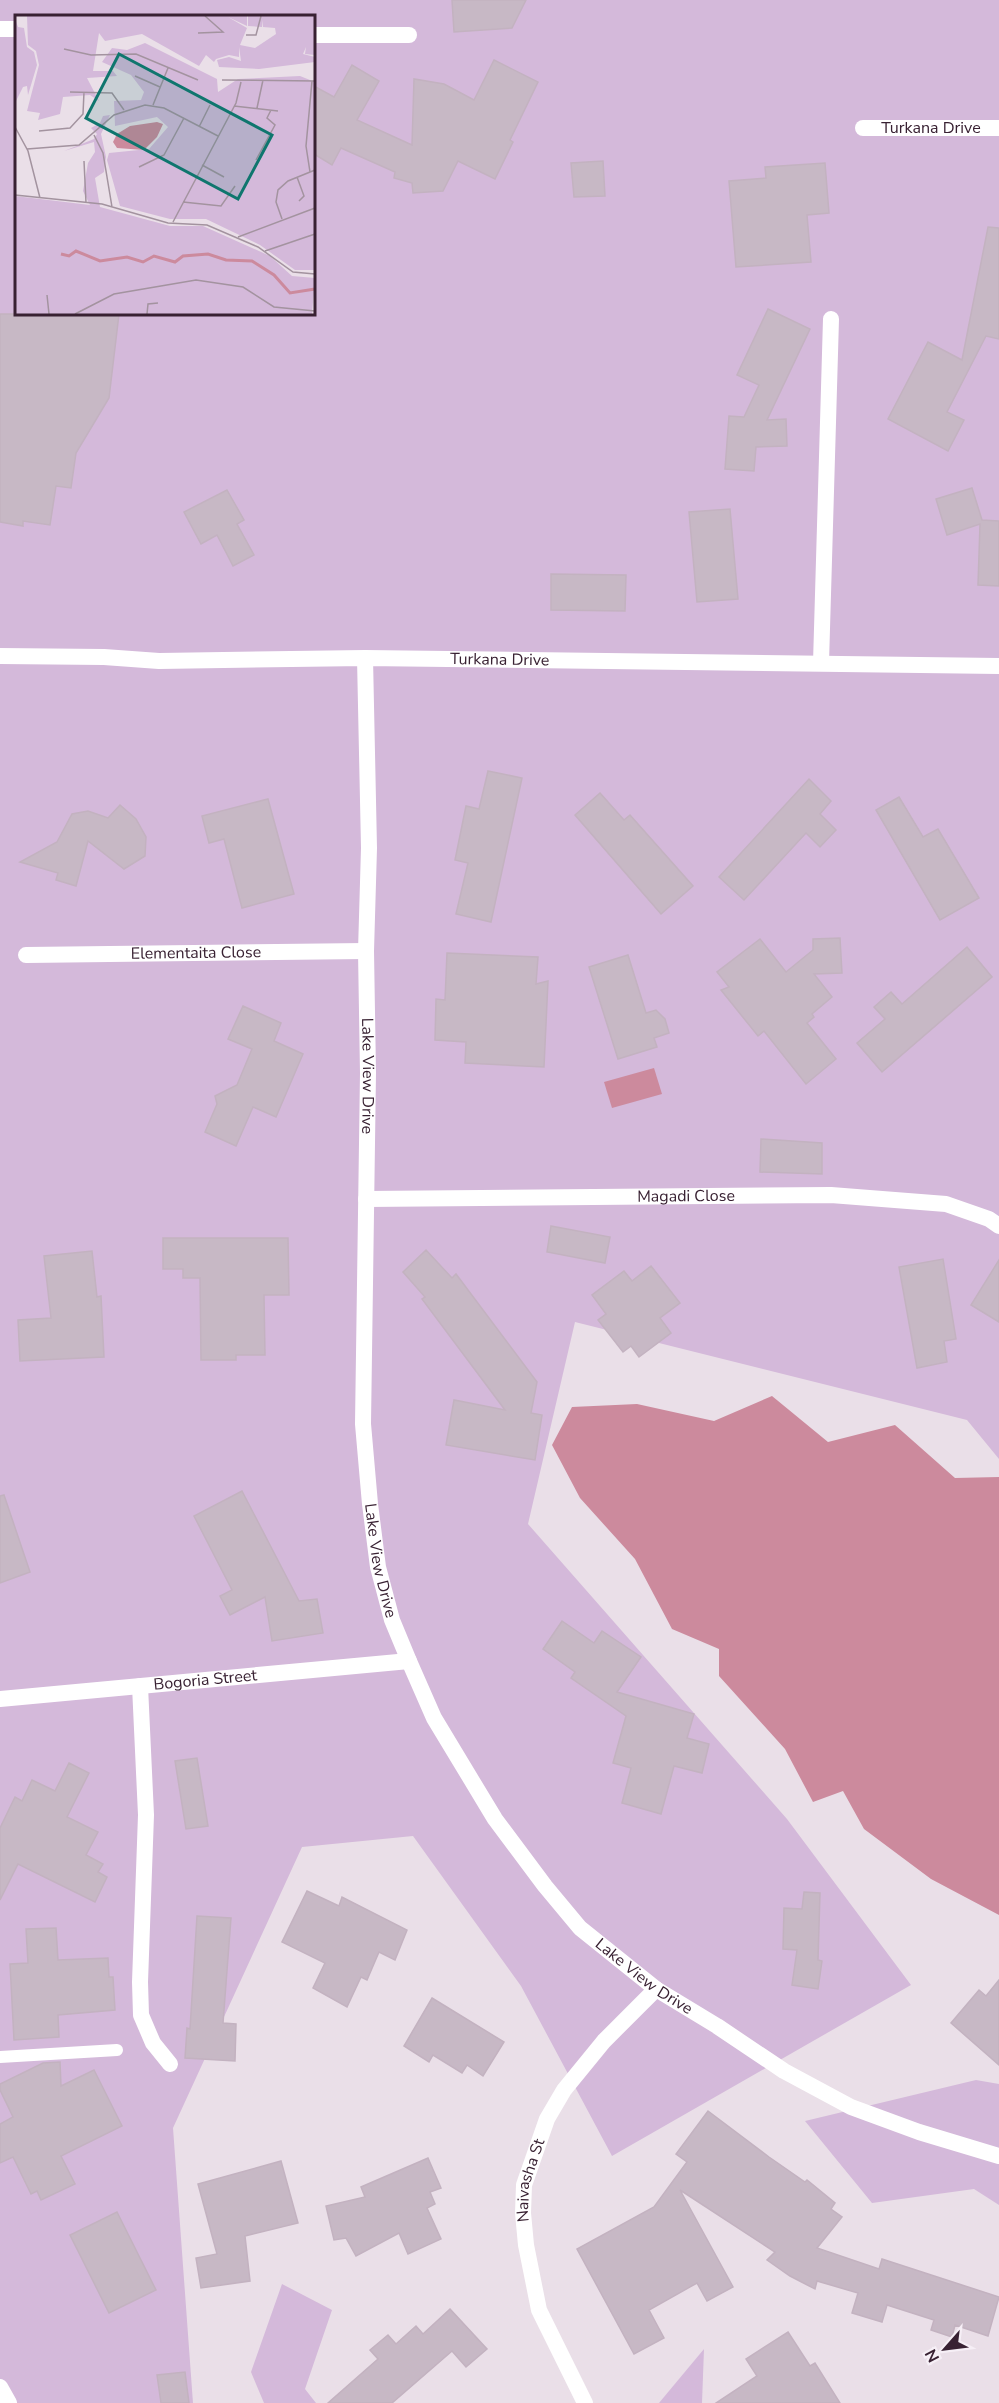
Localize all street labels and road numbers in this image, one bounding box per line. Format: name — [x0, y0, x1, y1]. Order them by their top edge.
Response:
street label: Turkana Drive — [881, 117, 981, 139]
street label: Turkana Drive — [450, 648, 550, 671]
street label: Elementaita Close — [131, 941, 261, 965]
street label: Lake View Drive — [356, 1018, 379, 1134]
street label: Magadi Close — [637, 1185, 735, 1208]
street label: Lake View Drive — [359, 1502, 402, 1620]
street label: Bogoria Street — [152, 1664, 258, 1696]
street label: Lake View Drive — [590, 1933, 697, 2020]
street label: Naivasha St — [512, 2135, 550, 2223]

